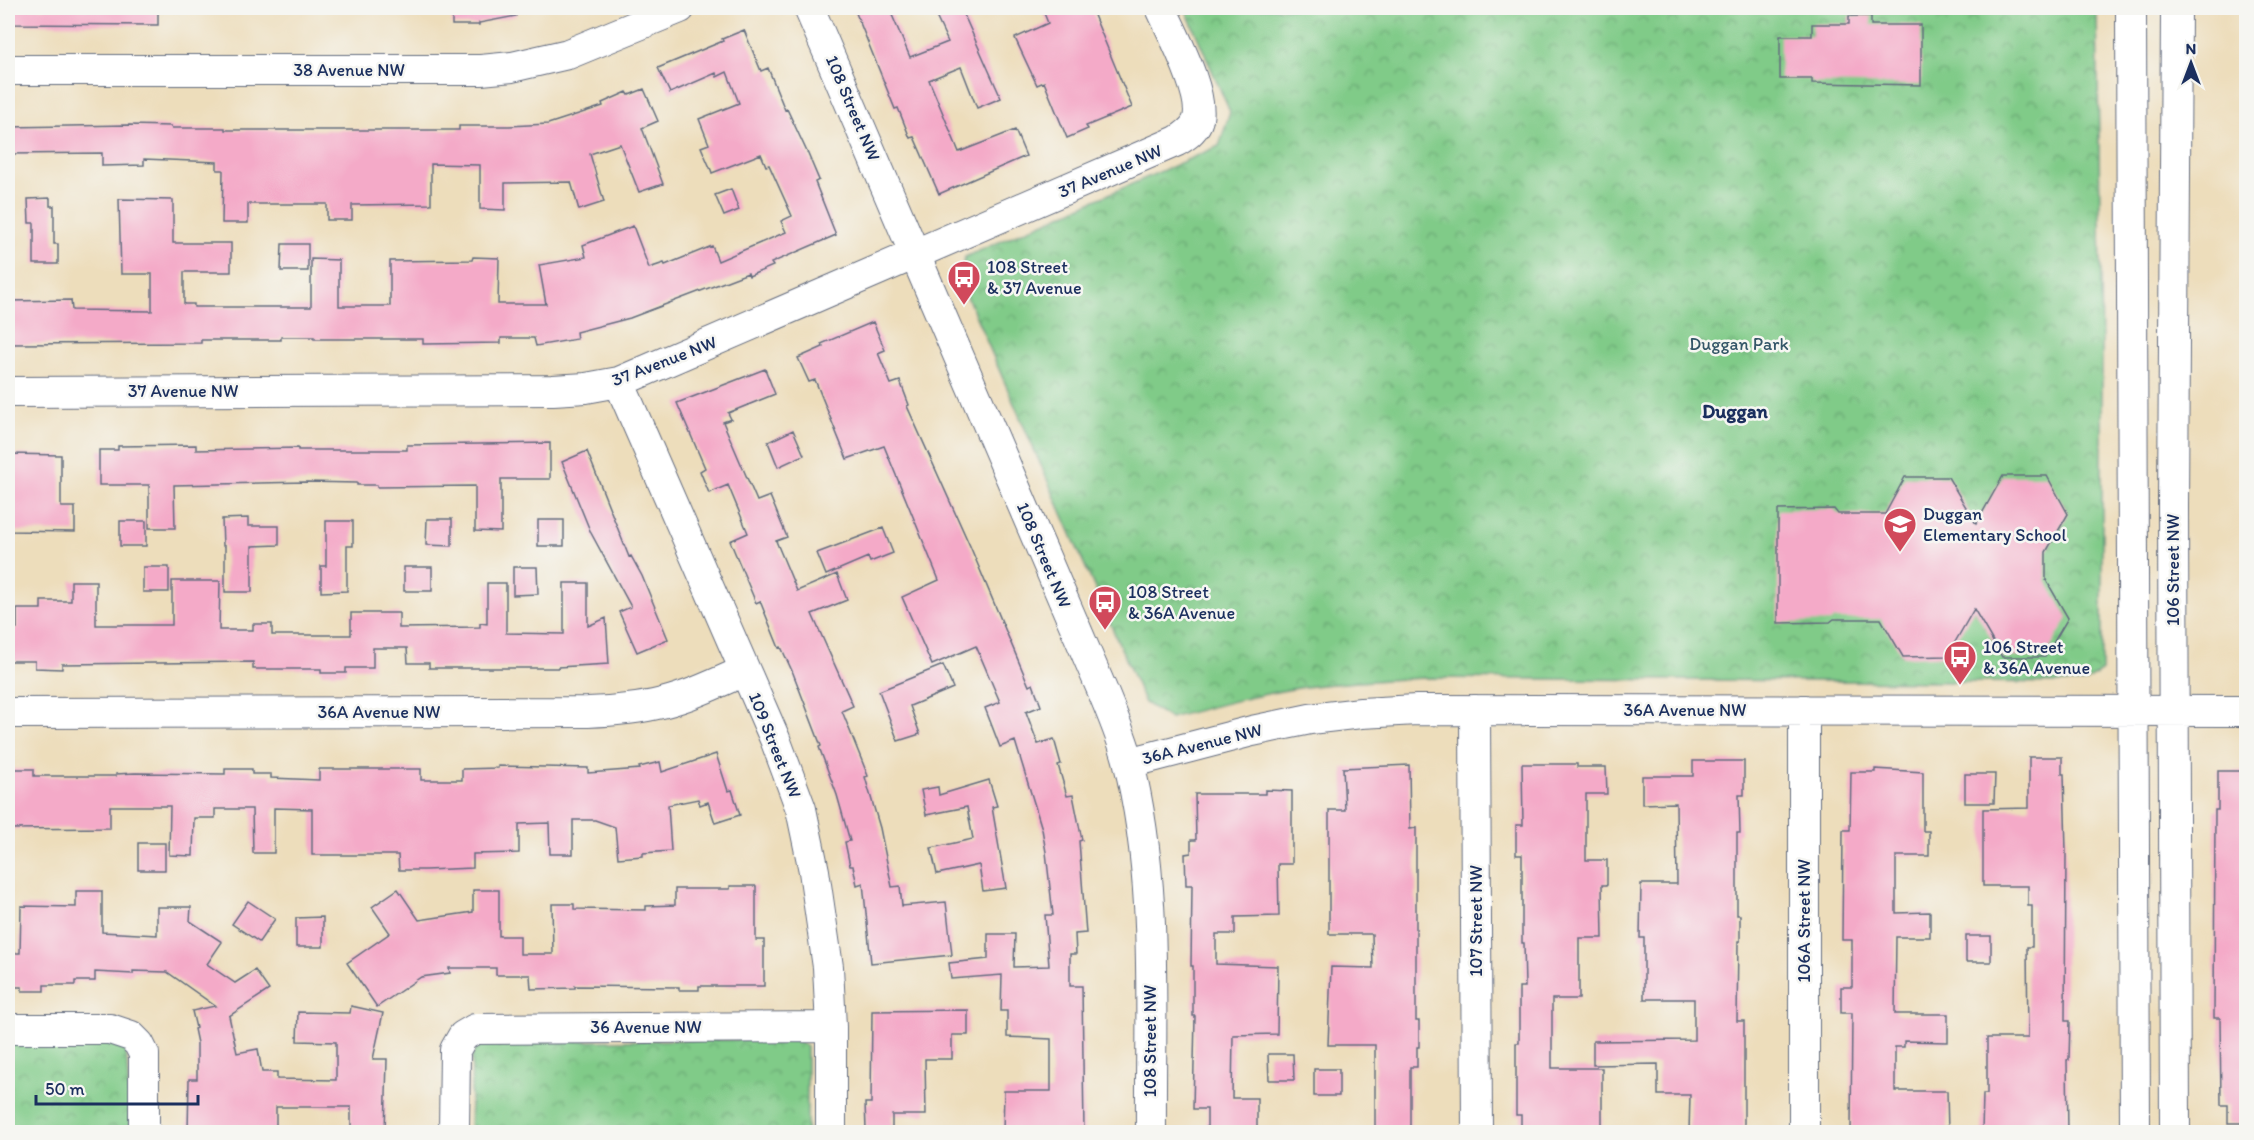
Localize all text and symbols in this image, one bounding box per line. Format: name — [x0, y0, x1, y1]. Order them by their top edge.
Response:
north arrow — [2161, 33, 2221, 93]
text: N — [2186, 39, 2196, 58]
street label: 108 Street NW — [821, 52, 885, 164]
street label: 38 Avenue NW — [293, 59, 405, 81]
street label: 37 Avenue NW — [1055, 139, 1165, 203]
place label: 108 Street & 37 Avenue — [987, 256, 1082, 299]
bus stop icon: 108 Street & 37 Avenue — [946, 259, 982, 306]
street label: 37 Avenue NW — [608, 331, 720, 391]
park label: Duggan Park — [1689, 333, 1789, 355]
street label: 37 Avenue NW — [128, 380, 238, 402]
district label: Duggan — [1702, 399, 1769, 424]
street label: 108 Street NW — [1012, 499, 1076, 611]
place label: Duggan Elementary School — [1923, 503, 2067, 546]
school or university icon: Duggan Elementary School — [1882, 506, 1918, 553]
street label: 106 Street NW — [2162, 514, 2184, 626]
place label: 108 Street & 36A Avenue — [1128, 581, 1235, 624]
bus stop icon: 108 Street & 36A Avenue — [1087, 584, 1123, 631]
place label: 106 Street & 36A Avenue — [1983, 636, 2090, 679]
bus stop icon: 106 Street & 36A Avenue — [1942, 639, 1978, 686]
street label: 109 Street NW — [744, 689, 806, 801]
street label: 36A Avenue NW — [1623, 699, 1747, 721]
street label: 36A Avenue NW — [317, 701, 441, 723]
street label: 36A Avenue NW — [1140, 718, 1264, 770]
street label: 106A Street NW — [1793, 859, 1815, 983]
street label: 107 Street NW — [1465, 865, 1487, 977]
street label: 108 Street NW — [1139, 985, 1161, 1097]
street label: 36 Avenue NW — [590, 1016, 702, 1038]
scale bar — [36, 1068, 198, 1106]
text: 50 m — [45, 1078, 85, 1100]

